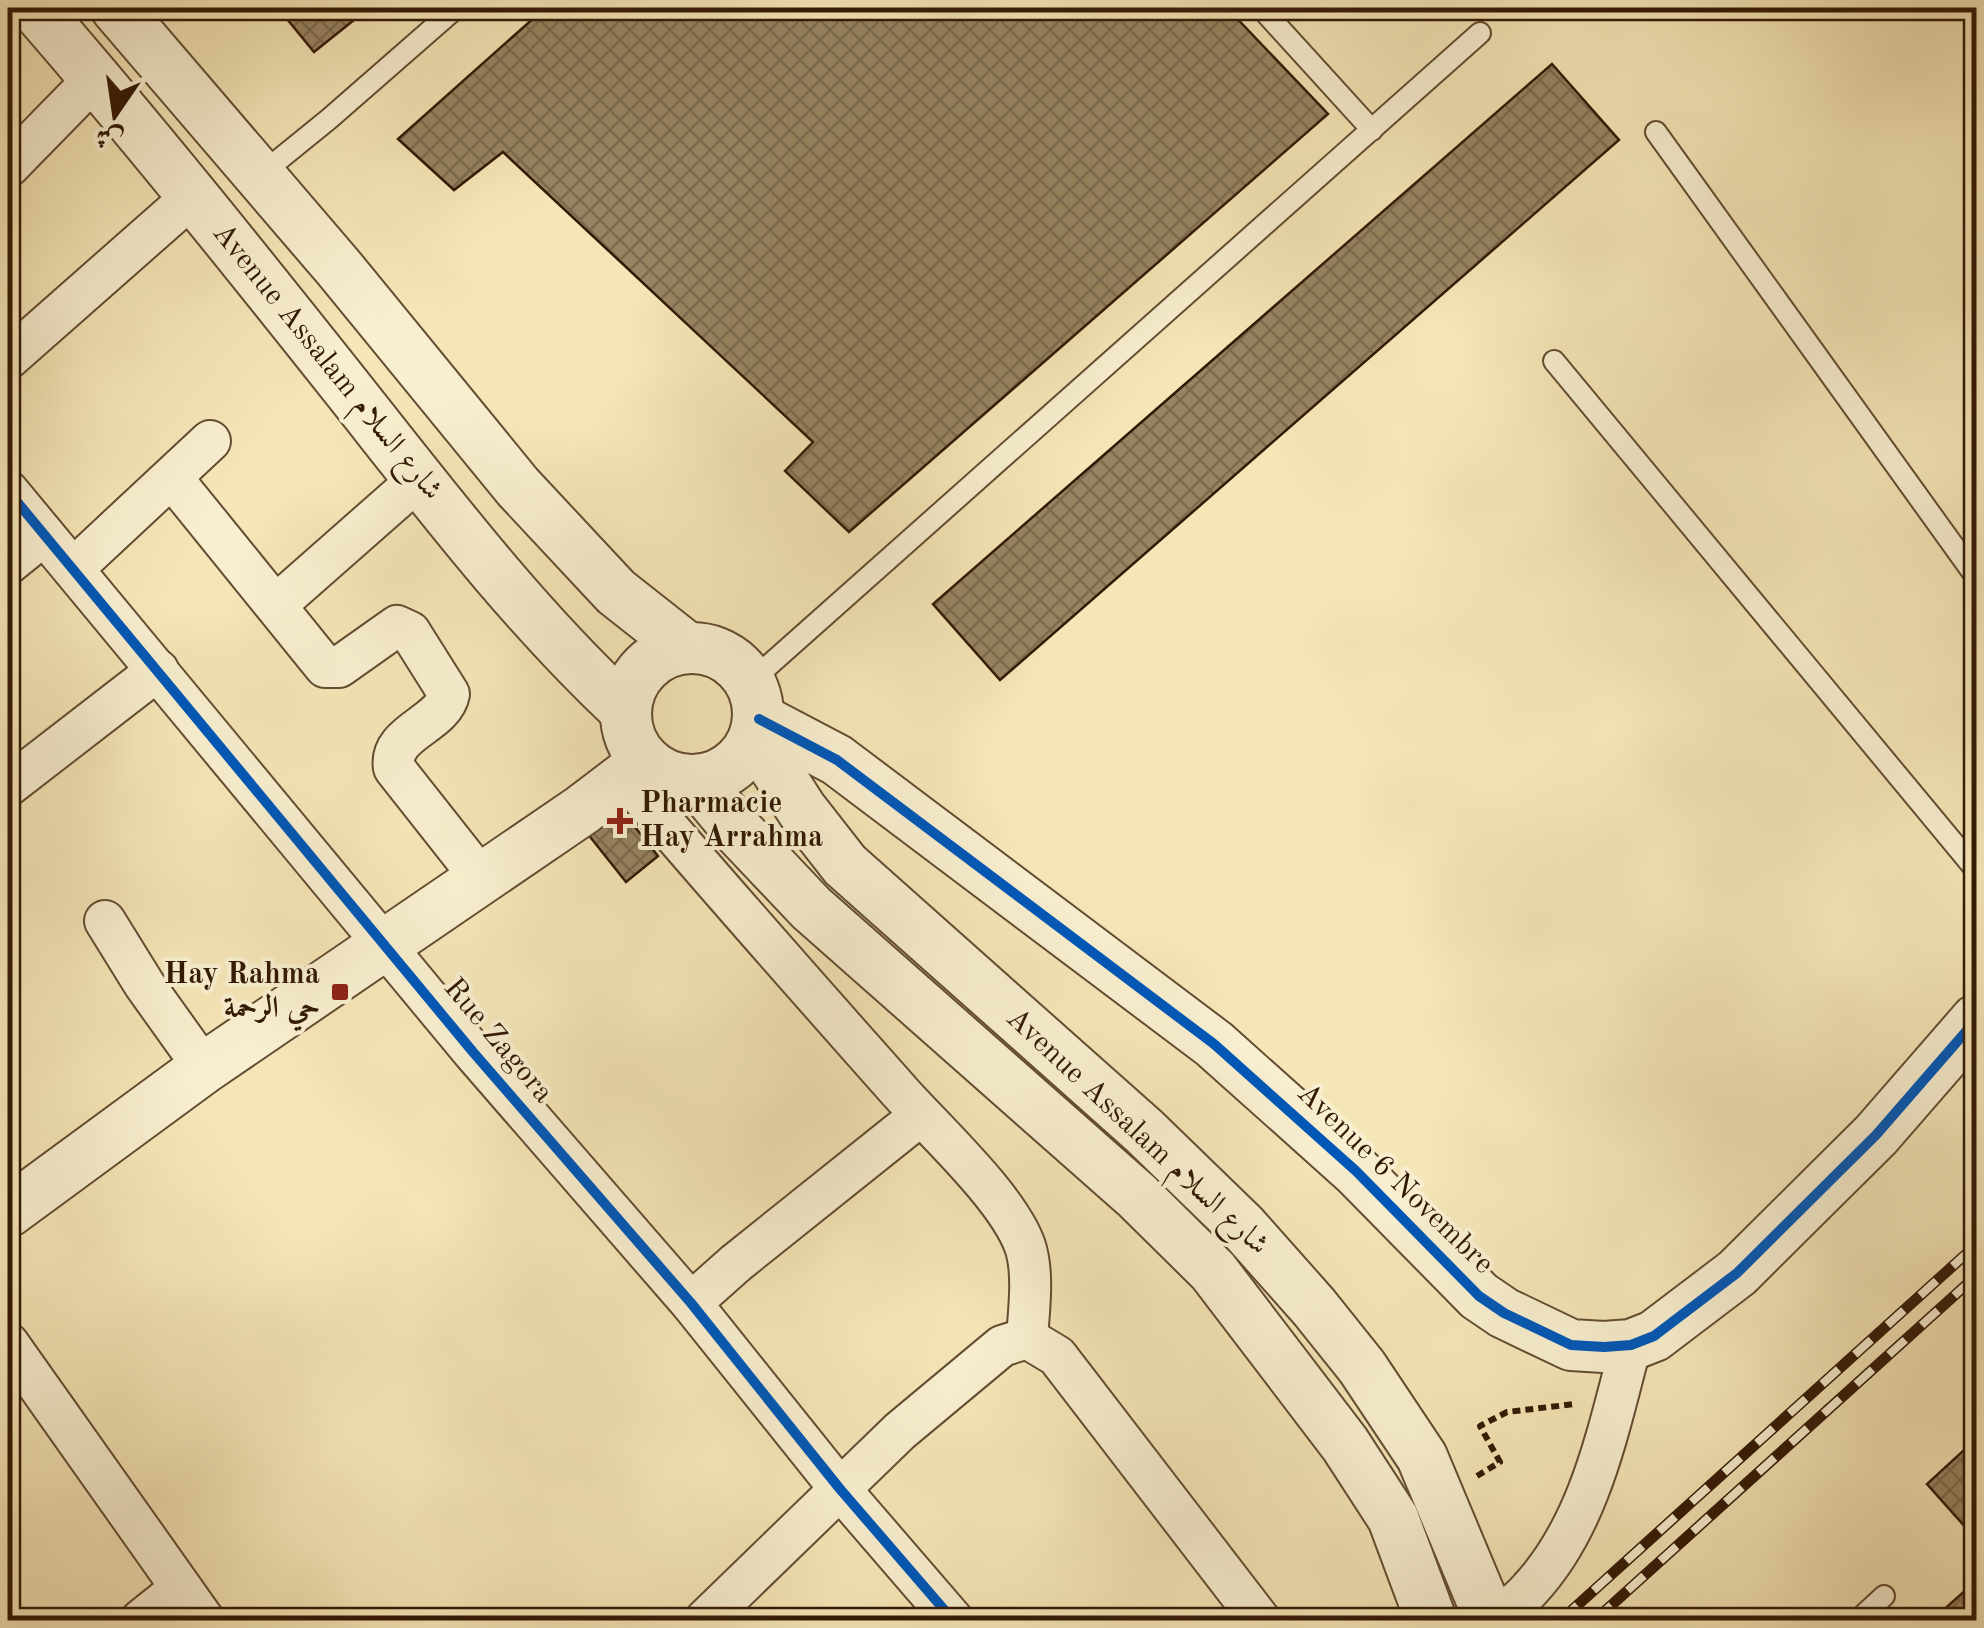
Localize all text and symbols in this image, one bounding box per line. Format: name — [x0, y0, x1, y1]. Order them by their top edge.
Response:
north arrow — [65, 65, 165, 165]
text: ش — [93, 120, 127, 153]
street label: Avenue Assalam شارع السلام — [199, 218, 448, 512]
place label: Pharmacie Hay Arrahma — [640, 789, 823, 853]
marker: Pharmacie Hay Arrahma — [609, 810, 631, 832]
place label: Hay Rahma حي الرحمة — [164, 960, 320, 1032]
street label: Rue Zagora — [438, 973, 559, 1109]
marker: Hay Rahma حي الرحمة — [329, 981, 351, 1003]
street label: Avenue Assalam شارع السلام — [994, 1003, 1274, 1268]
street label: Avenue 6 Novembre — [1291, 1078, 1499, 1280]

